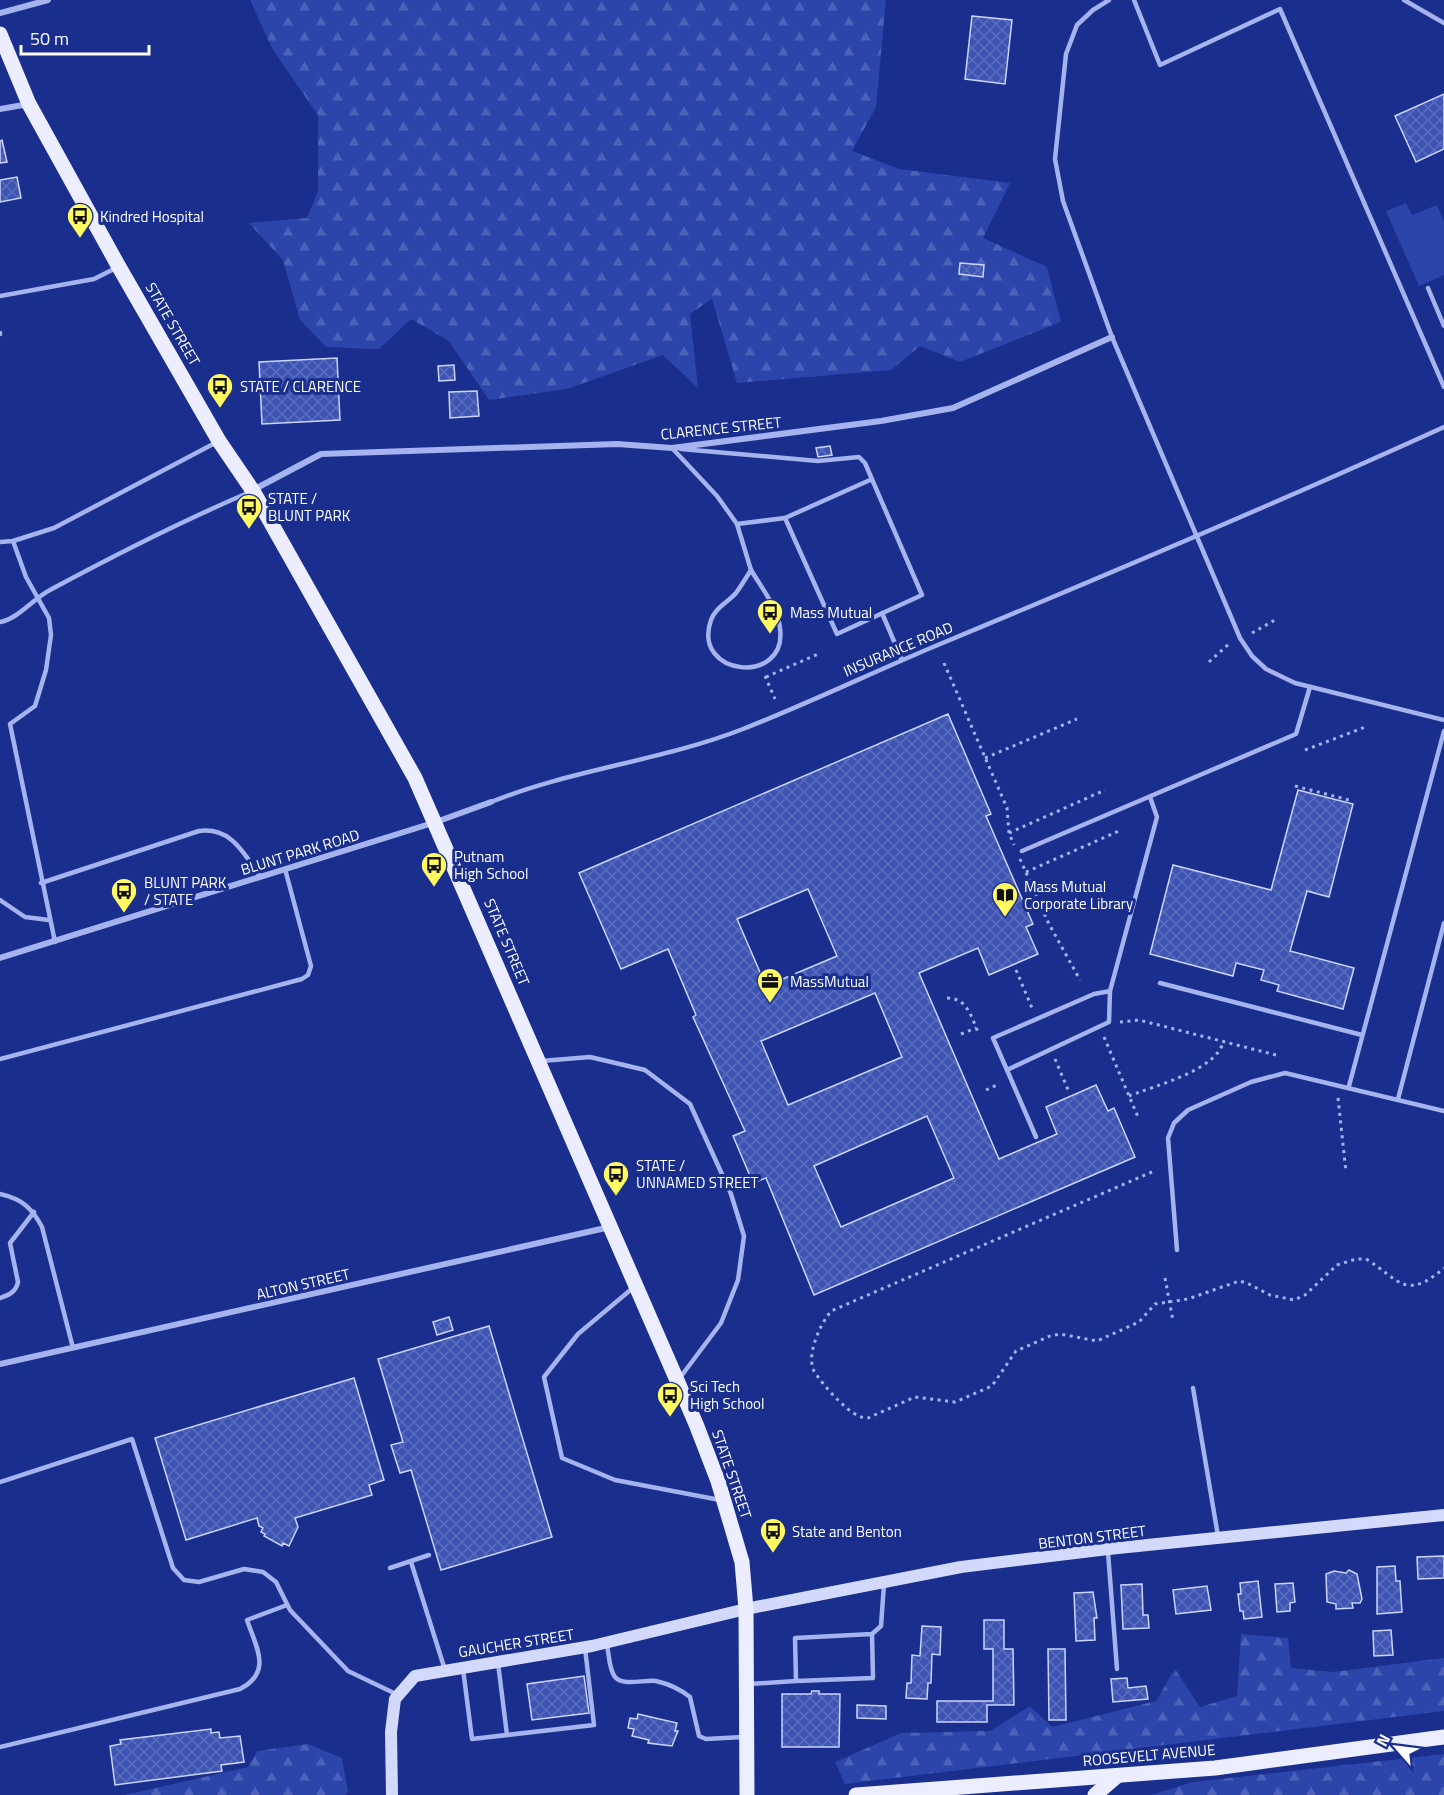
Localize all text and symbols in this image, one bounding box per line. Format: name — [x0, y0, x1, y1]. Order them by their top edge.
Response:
scale bar — [21, 18, 148, 56]
text: 50 m — [30, 25, 69, 52]
bus stop icon: Kindred Hospital — [65, 201, 95, 239]
place label: Kindred Hospital — [100, 205, 204, 228]
street label: STATE STREET — [140, 278, 206, 370]
bus stop icon: STATE / CLARENCE — [205, 371, 235, 409]
place label: STATE / CLARENCE — [240, 375, 361, 398]
street label: CLARENCE STREET — [659, 410, 783, 446]
place label: STATE / BLUNT PARK — [268, 487, 351, 527]
bus stop icon: STATE / BLUNT PARK — [234, 492, 264, 530]
bus stop icon: Mass Mutual — [755, 597, 785, 635]
place label: Mass Mutual — [790, 601, 872, 624]
street label: INSURANCE ROAD — [840, 616, 956, 682]
street label: BLUNT PARK ROAD — [238, 823, 362, 881]
place label: Putnam High School — [454, 845, 529, 885]
bus stop icon: Putnam High School — [419, 850, 449, 888]
place label: BLUNT PARK / STATE — [144, 871, 227, 911]
place label: Mass Mutual Corporate Library — [1024, 875, 1133, 915]
bus stop icon: BLUNT PARK / STATE — [109, 876, 139, 914]
library icon: Mass Mutual Corporate Library — [990, 880, 1020, 918]
street label: STATE STREET — [478, 895, 536, 989]
office icon: MassMutual — [755, 966, 785, 1004]
place label: MassMutual — [790, 970, 869, 993]
place label: STATE / UNNAMED STREET — [636, 1154, 759, 1194]
bus stop icon: STATE / UNNAMED STREET — [601, 1159, 631, 1197]
street label: ALTON STREET — [254, 1262, 352, 1306]
place label: Sci Tech High School — [690, 1375, 765, 1415]
bus stop icon: Sci Tech High School — [655, 1380, 685, 1418]
street label: STATE STREET — [706, 1426, 758, 1522]
bus stop icon: State and Benton — [758, 1516, 788, 1554]
street label: BENTON STREET — [1037, 1519, 1147, 1555]
place label: State and Benton — [792, 1520, 902, 1543]
street label: GAUCHER STREET — [457, 1623, 575, 1663]
north arrow — [1366, 1717, 1426, 1777]
text: N — [1370, 1729, 1396, 1750]
street label: ROOSEVELT AVENUE — [1082, 1738, 1216, 1772]

